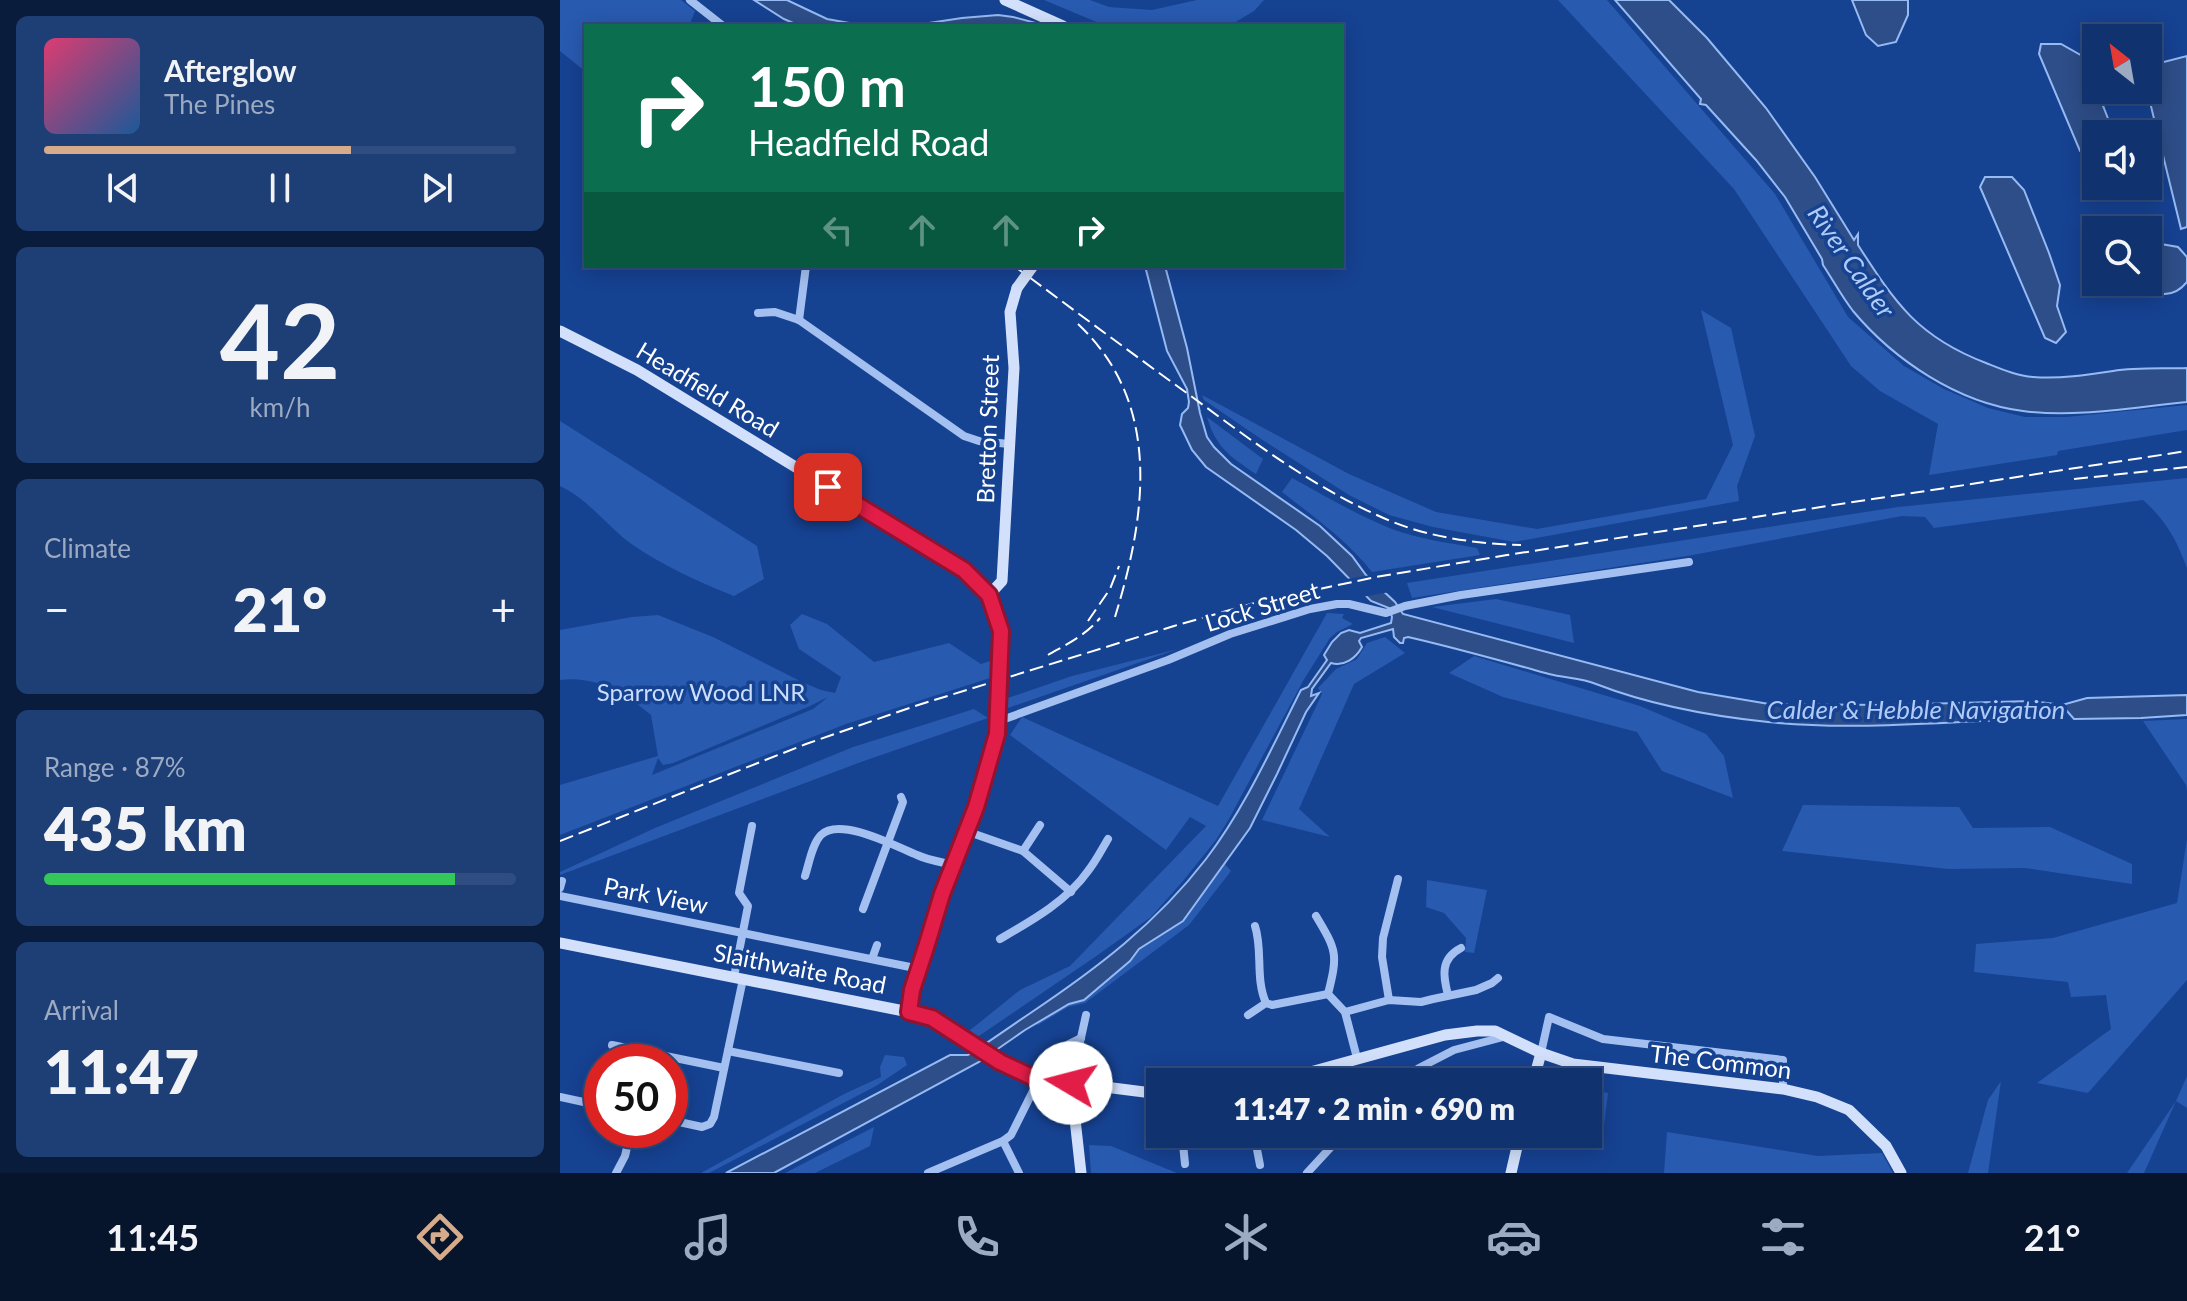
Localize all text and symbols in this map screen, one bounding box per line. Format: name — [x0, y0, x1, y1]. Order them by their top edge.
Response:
north arrow — [2082, 24, 2162, 104]
map controls — [2082, 24, 2162, 296]
text: Afterglow — [164, 52, 297, 88]
text: 150 m — [748, 52, 906, 119]
icon: right — [616, 56, 720, 160]
text: The Pines — [164, 88, 275, 120]
text: Headfield Road — [748, 120, 989, 164]
button: sound — [2082, 120, 2162, 200]
icon: previous — [101, 166, 145, 210]
icon: pause — [258, 166, 302, 210]
icon: next — [415, 166, 459, 210]
water label: River Calder — [1802, 198, 1903, 324]
icon: left — [816, 208, 860, 252]
icon: ahead — [900, 208, 944, 252]
icon: ahead — [984, 208, 1028, 252]
icon: right — [1068, 208, 1112, 252]
button: search — [2082, 216, 2162, 296]
text: 42 — [220, 276, 340, 401]
street label: Headfield Road — [632, 335, 784, 443]
street label: Bretton Street — [970, 354, 1004, 504]
text: km/h — [250, 391, 310, 423]
pin — [794, 453, 862, 521]
icon: arrive — [806, 465, 850, 509]
text: Climate — [44, 532, 131, 564]
text: 21° — [233, 573, 327, 645]
street label: Lock Street — [1201, 575, 1323, 637]
text: − — [44, 583, 70, 635]
text: + — [490, 583, 516, 635]
park label: Sparrow Wood LNR — [597, 677, 805, 706]
water label: Calder & Hebble Navigation — [1767, 693, 2065, 725]
text: Range · 87% — [44, 751, 186, 783]
text: 435 km — [44, 792, 247, 864]
street label: Park View — [601, 871, 711, 919]
street label: Slaithwaite Road — [711, 937, 889, 999]
text: Arrival — [44, 994, 119, 1026]
text: 11:47 — [44, 1035, 199, 1107]
street label: The Common — [1649, 1038, 1793, 1084]
position arrow — [1029, 1041, 1113, 1125]
speed limit sign: 50 — [584, 1044, 688, 1148]
text: 11:47 · 2 min · 690 m — [1233, 1090, 1515, 1126]
icon: directions — [412, 1209, 468, 1265]
icon: music — [680, 1209, 736, 1265]
icon: phone — [949, 1209, 1005, 1265]
icon: climate — [1218, 1209, 1274, 1265]
icon: car — [1486, 1209, 1542, 1265]
icon: filters — [1755, 1209, 1811, 1265]
text: 11:45 — [106, 1215, 199, 1259]
text: 21° — [2024, 1215, 2081, 1259]

